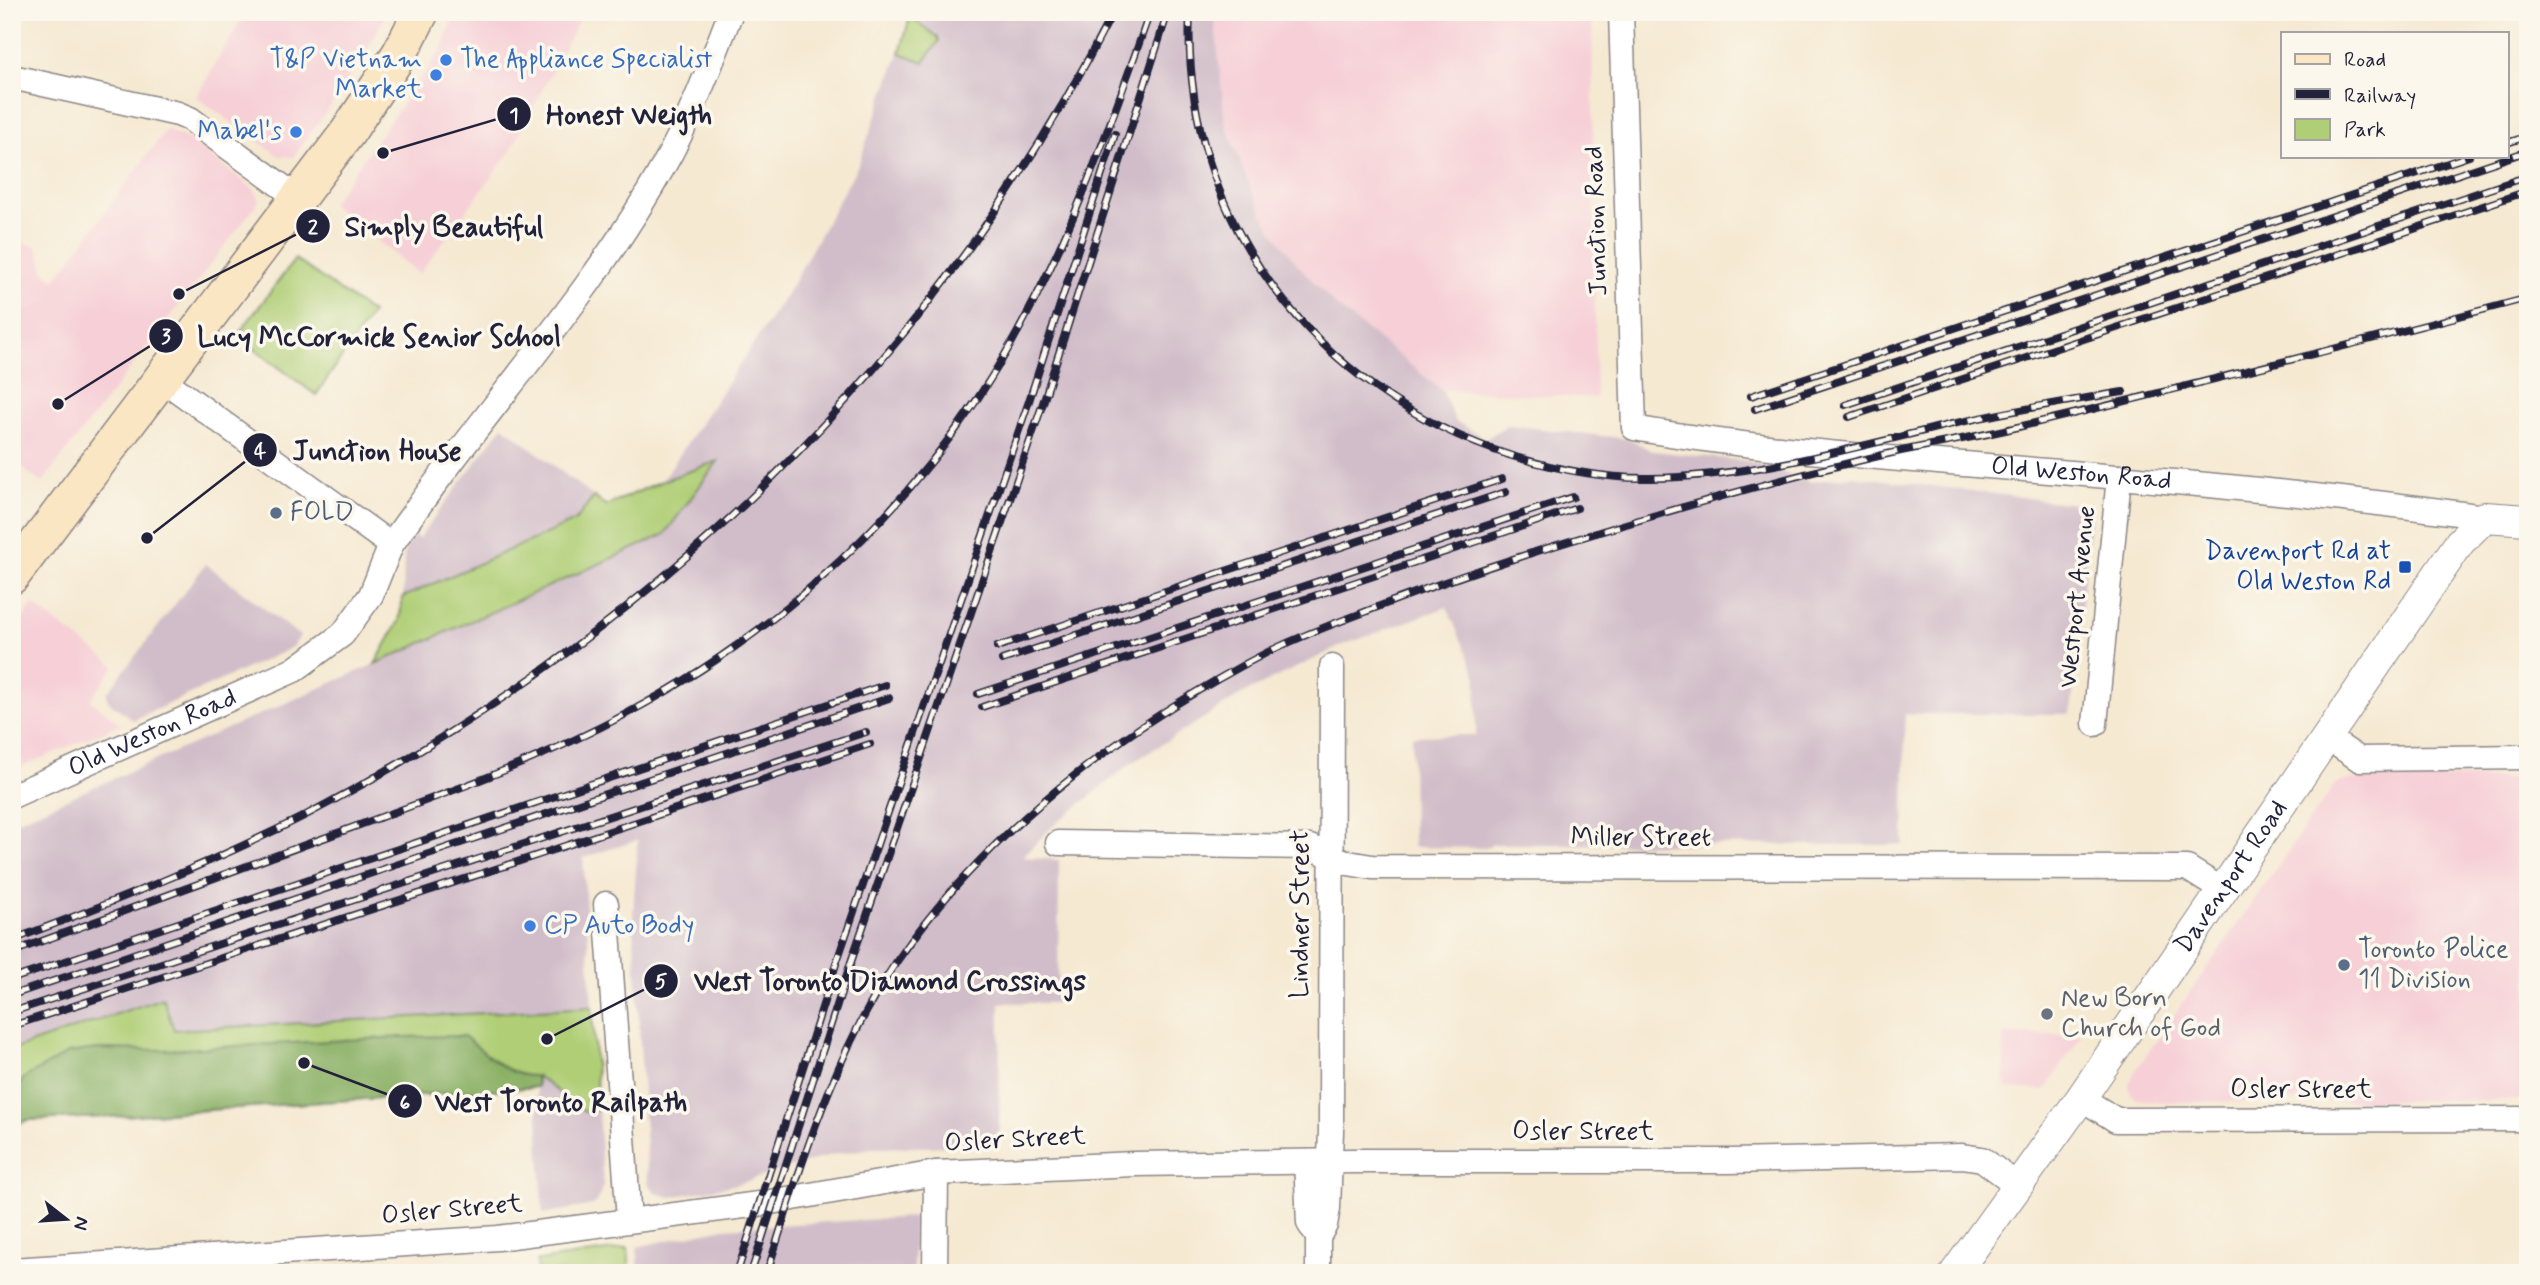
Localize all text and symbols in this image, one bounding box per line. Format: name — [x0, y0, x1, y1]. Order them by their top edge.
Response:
legend — [2281, 32, 2508, 158]
place label: T&P Vietnam Market — [270, 43, 422, 107]
place label: The Appliance Specialist — [460, 43, 712, 80]
text: Road — [2344, 46, 2386, 74]
marker: The Appliance Specialist — [438, 52, 454, 68]
marker: T&P Vietnam Market — [428, 67, 444, 83]
text: Railway — [2344, 82, 2416, 110]
callout: Honest Weigth — [497, 90, 726, 139]
text: Honest Weigth — [546, 98, 712, 136]
text: 1 — [509, 102, 519, 130]
place label: Mabel's — [197, 115, 282, 149]
text: Park — [2344, 116, 2386, 144]
marker: Mabel's — [288, 124, 304, 140]
street label: Junction Road — [1577, 145, 1617, 297]
callout: Simply Beautiful — [296, 202, 557, 251]
text: Simply Beautiful — [345, 210, 544, 247]
text: 2 — [308, 214, 319, 242]
callout: Lucy McCormick Senior School — [149, 312, 573, 361]
text: Lucy McCormick Senior School — [197, 320, 561, 357]
text: 3 — [161, 323, 171, 351]
callout: Junction House — [242, 426, 477, 475]
text: Junction House — [292, 434, 462, 471]
text: 4 — [254, 438, 267, 466]
street label: Old Weston Road — [1990, 449, 2173, 499]
place label: FOLD — [290, 496, 354, 530]
street label: Westport Avenue — [2052, 504, 2104, 690]
marker: FOLD — [268, 505, 284, 521]
place label: Davenport Rd at Old Weston Rd — [2205, 535, 2391, 599]
marker: Davenport Rd at Old Weston Rd — [2397, 559, 2413, 575]
street label: Old Weston Road — [63, 681, 242, 786]
street label: Davenport Road — [2167, 794, 2296, 961]
street label: Miller Street — [1571, 821, 1711, 855]
street label: Lindner Street — [1284, 830, 1318, 998]
place label: CP Auto Body — [544, 909, 694, 943]
marker: CP Auto Body — [522, 918, 538, 934]
place label: Toronto Police 11 Division — [2358, 933, 2509, 997]
callout: West Toronto Diamond Crossings — [644, 956, 1102, 1005]
marker: Toronto Police 11 Division — [2336, 957, 2352, 973]
text: West Toronto Diamond Crossings — [694, 964, 1086, 1002]
text: 5 — [655, 968, 668, 996]
place label: New Born Church of God — [2061, 982, 2221, 1046]
marker: New Born Church of God — [2039, 1006, 2055, 1022]
street label: Osler Street — [2230, 1073, 2372, 1107]
callout: West Toronto Railpath — [387, 1077, 700, 1126]
text: West Toronto Railpath — [435, 1085, 687, 1122]
text: 6 — [400, 1089, 411, 1117]
street label: Osler Street — [1512, 1115, 1654, 1149]
street label: Osler Street — [943, 1119, 1087, 1161]
north arrow — [32, 1184, 102, 1254]
street label: Osler Street — [380, 1187, 524, 1233]
text: N — [67, 1214, 95, 1233]

